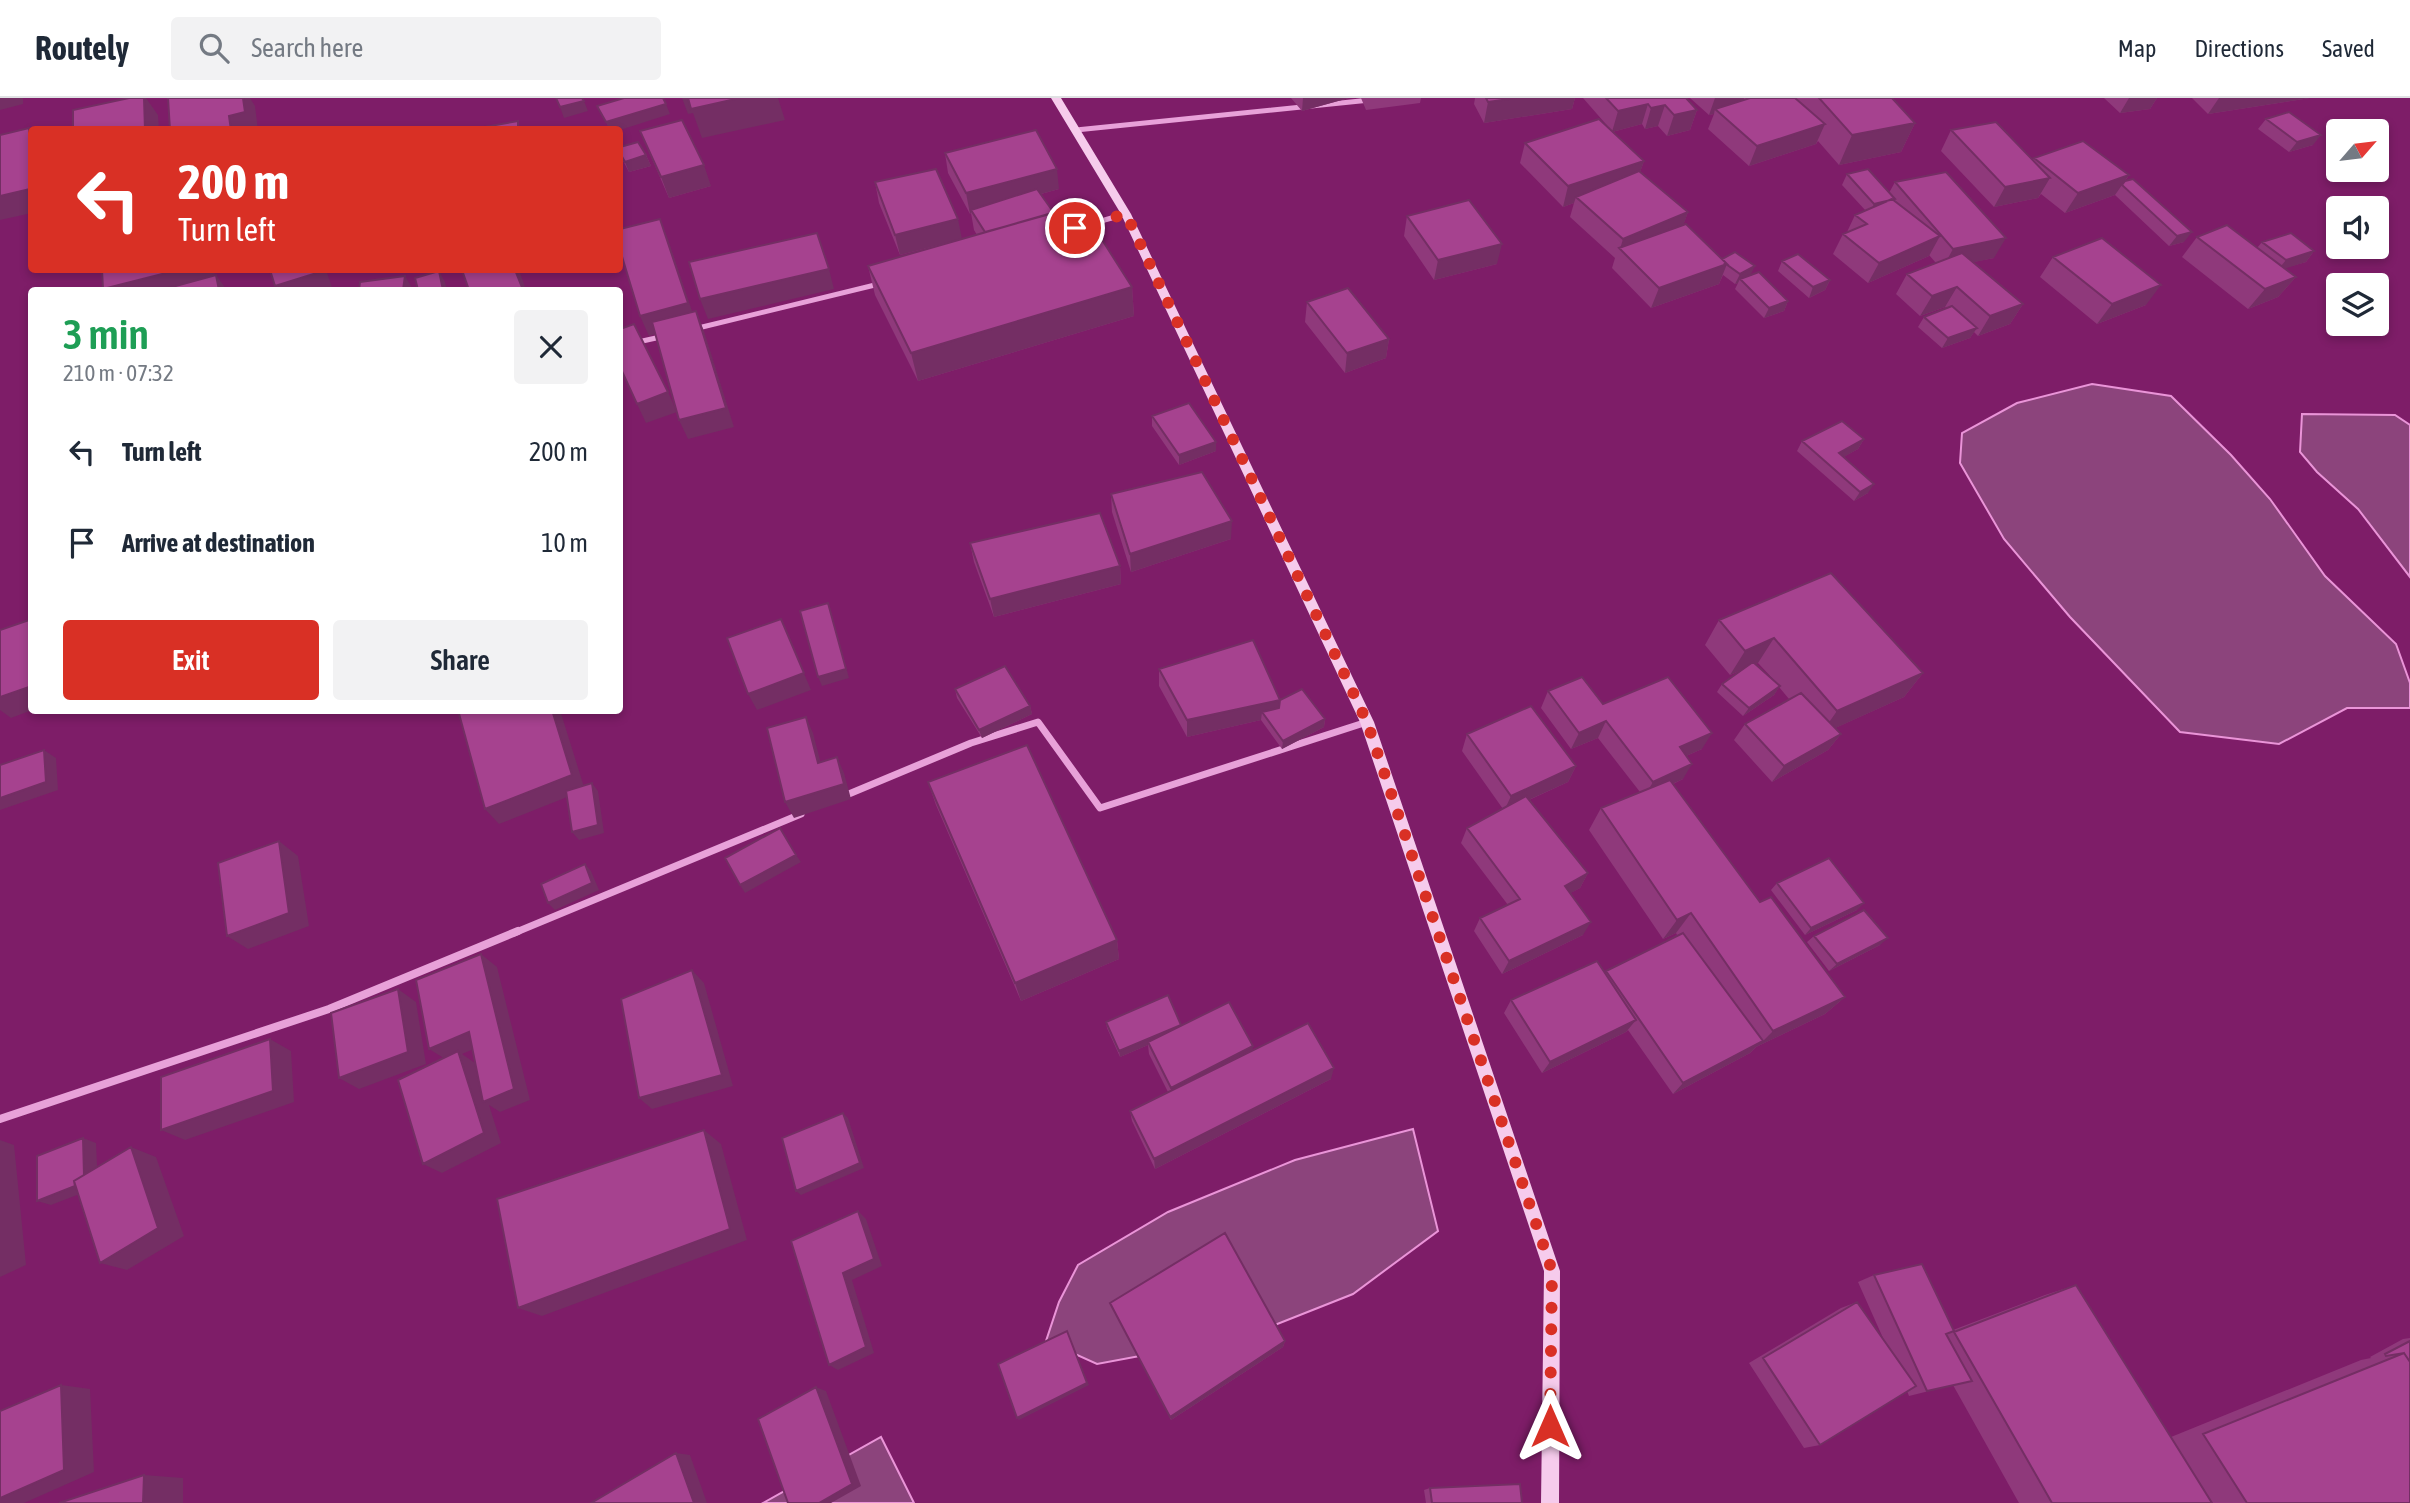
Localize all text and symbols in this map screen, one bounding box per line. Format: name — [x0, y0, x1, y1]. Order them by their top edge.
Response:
search box — [171, 17, 661, 80]
text: Routely — [35, 29, 129, 67]
icon: search — [195, 29, 233, 67]
text: Search here — [251, 33, 363, 63]
text: Map — [2118, 35, 2156, 62]
text: Directions — [2194, 35, 2284, 62]
text: Saved — [2322, 35, 2375, 62]
north arrow — [2326, 119, 2389, 182]
map controls — [2326, 119, 2389, 336]
text: 200 m — [178, 153, 289, 209]
icon: left — [63, 154, 154, 245]
button: sound — [2326, 196, 2389, 259]
pin — [1045, 198, 1105, 258]
icon: arrive — [1056, 209, 1094, 247]
text: Turn left — [178, 211, 276, 248]
button: layers — [2326, 273, 2389, 336]
text: 3 min — [63, 310, 149, 358]
button: close — [514, 310, 588, 384]
text: 210 m · 07:32 — [63, 360, 174, 386]
icon: left — [63, 433, 101, 471]
text: Turn left — [122, 437, 202, 467]
text: 200 m — [529, 437, 588, 467]
icon: arrive — [63, 524, 101, 562]
text: Arrive at destination — [122, 528, 315, 558]
text: 10 m — [541, 528, 588, 558]
button: Exit — [63, 620, 319, 700]
button: Share — [333, 620, 588, 700]
position arrow — [1513, 1389, 1587, 1463]

